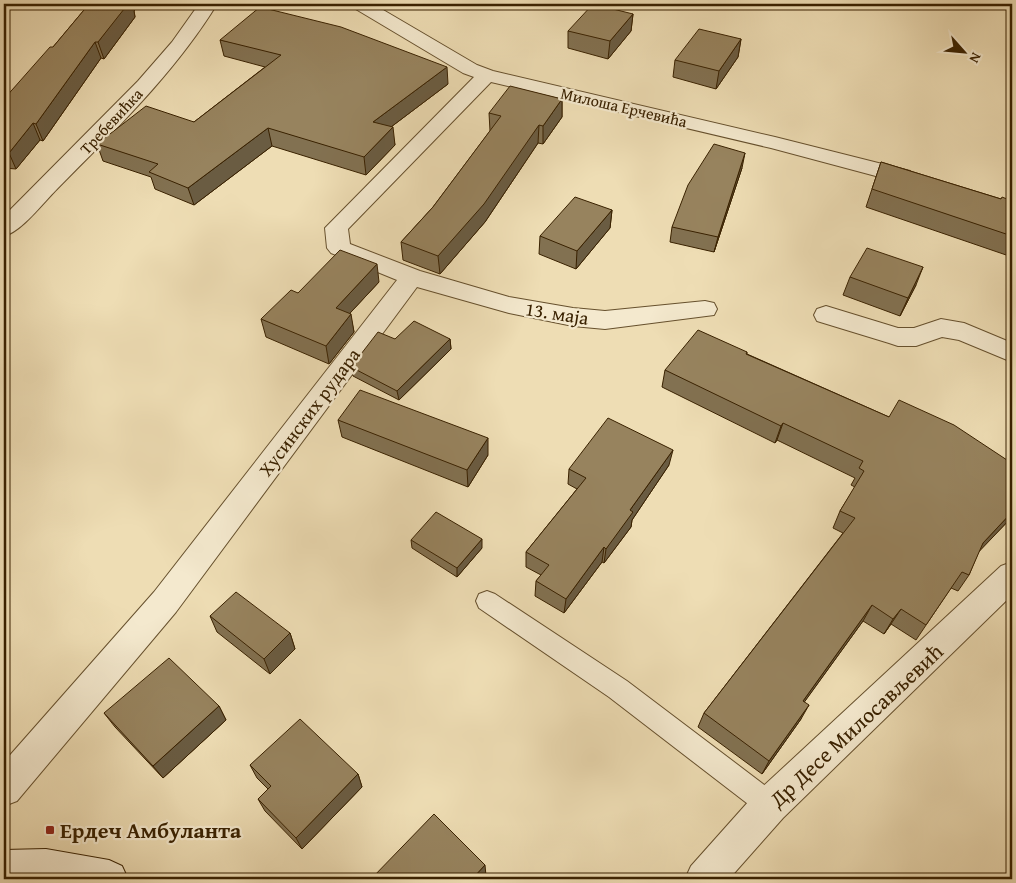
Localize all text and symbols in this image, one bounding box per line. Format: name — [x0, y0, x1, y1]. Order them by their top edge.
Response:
north arrow — [938, 28, 988, 78]
text: N — [964, 49, 987, 67]
street label: Милоша Ерчевића — [558, 81, 690, 133]
street label: Требевићка — [74, 82, 148, 160]
street label: 13. маја — [523, 294, 591, 332]
street label: Хусинских рудара — [251, 342, 367, 482]
street label: Др Десе Милосављевић — [761, 635, 951, 815]
place label: Ердеч Амбуланта — [60, 814, 242, 846]
marker: Ердеч Амбуланта — [44, 824, 56, 836]

